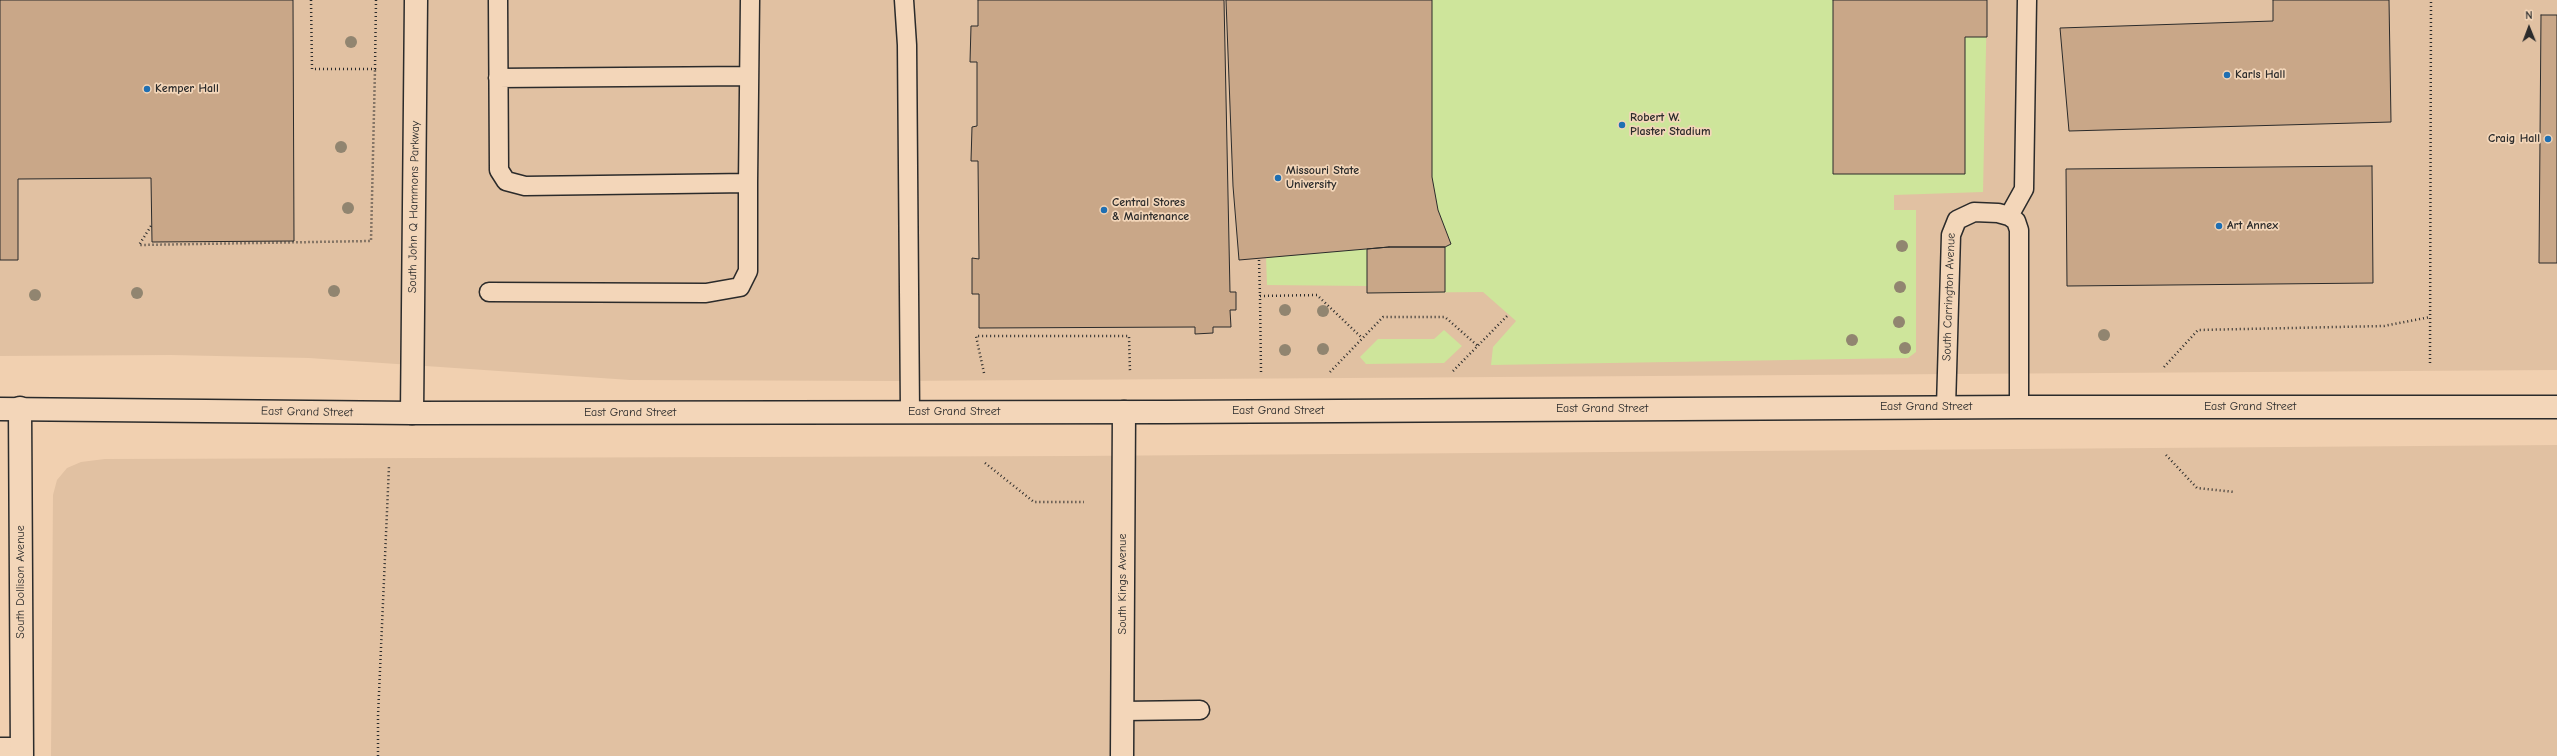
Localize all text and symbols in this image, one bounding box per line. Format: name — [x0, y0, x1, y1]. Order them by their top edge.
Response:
north arrow — [2509, 8, 2549, 48]
text: N — [2525, 9, 2532, 22]
place label: Karls Hall — [2235, 68, 2285, 82]
marker: Karls Hall — [2222, 70, 2232, 80]
place label: Kemper Hall — [155, 82, 219, 96]
marker: Kemper Hall — [142, 84, 152, 94]
place label: Robert W. Plaster Stadium — [1630, 111, 1711, 139]
marker: Robert W. Plaster Stadium — [1617, 120, 1627, 130]
street label: South John Q Hammons Parkway — [405, 121, 423, 293]
place label: Craig Hall — [2488, 132, 2540, 146]
marker: Craig Hall — [2543, 134, 2553, 144]
place label: Missouri State University — [1286, 164, 1359, 192]
marker: Missouri State University — [1273, 173, 1283, 183]
place label: Central Stores & Maintenance — [1112, 196, 1189, 224]
marker: Central Stores & Maintenance — [1099, 205, 1109, 215]
place label: Art Annex — [2227, 219, 2278, 233]
marker: Art Annex — [2214, 221, 2224, 231]
street label: South Carrington Avenue — [1940, 233, 1958, 361]
street label: East Grand Street — [1880, 400, 1972, 414]
street label: East Grand Street — [2204, 400, 2296, 414]
street label: East Grand Street — [1556, 402, 1648, 416]
street label: East Grand Street — [261, 404, 353, 420]
street label: East Grand Street — [1232, 404, 1324, 418]
street label: East Grand Street — [908, 405, 1000, 419]
street label: East Grand Street — [584, 406, 676, 420]
street label: South Dollison Avenue — [14, 525, 28, 639]
street label: South Kings Avenue — [1116, 534, 1130, 634]

